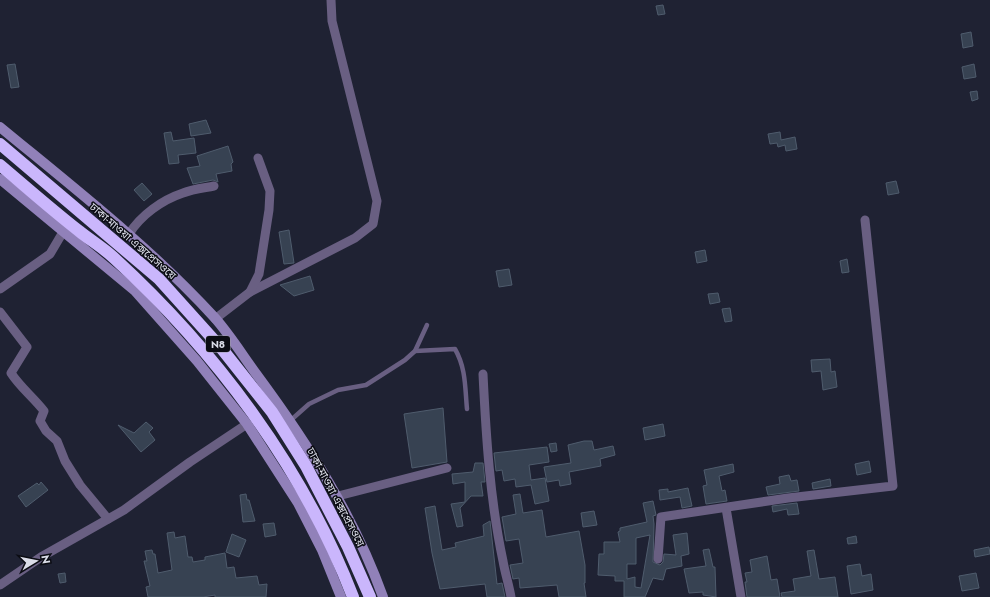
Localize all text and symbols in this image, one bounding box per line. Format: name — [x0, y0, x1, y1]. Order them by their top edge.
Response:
street label: ঢাকা-মাওয়া এক্সপ্রেসওয়ে — [85, 198, 180, 283]
road number: N8 — [206, 336, 230, 352]
street label: ঢাকা-মাওয়া এক্সপ্রেসওয়ে — [303, 444, 369, 549]
north arrow — [16, 541, 56, 581]
text: N — [37, 554, 54, 565]

